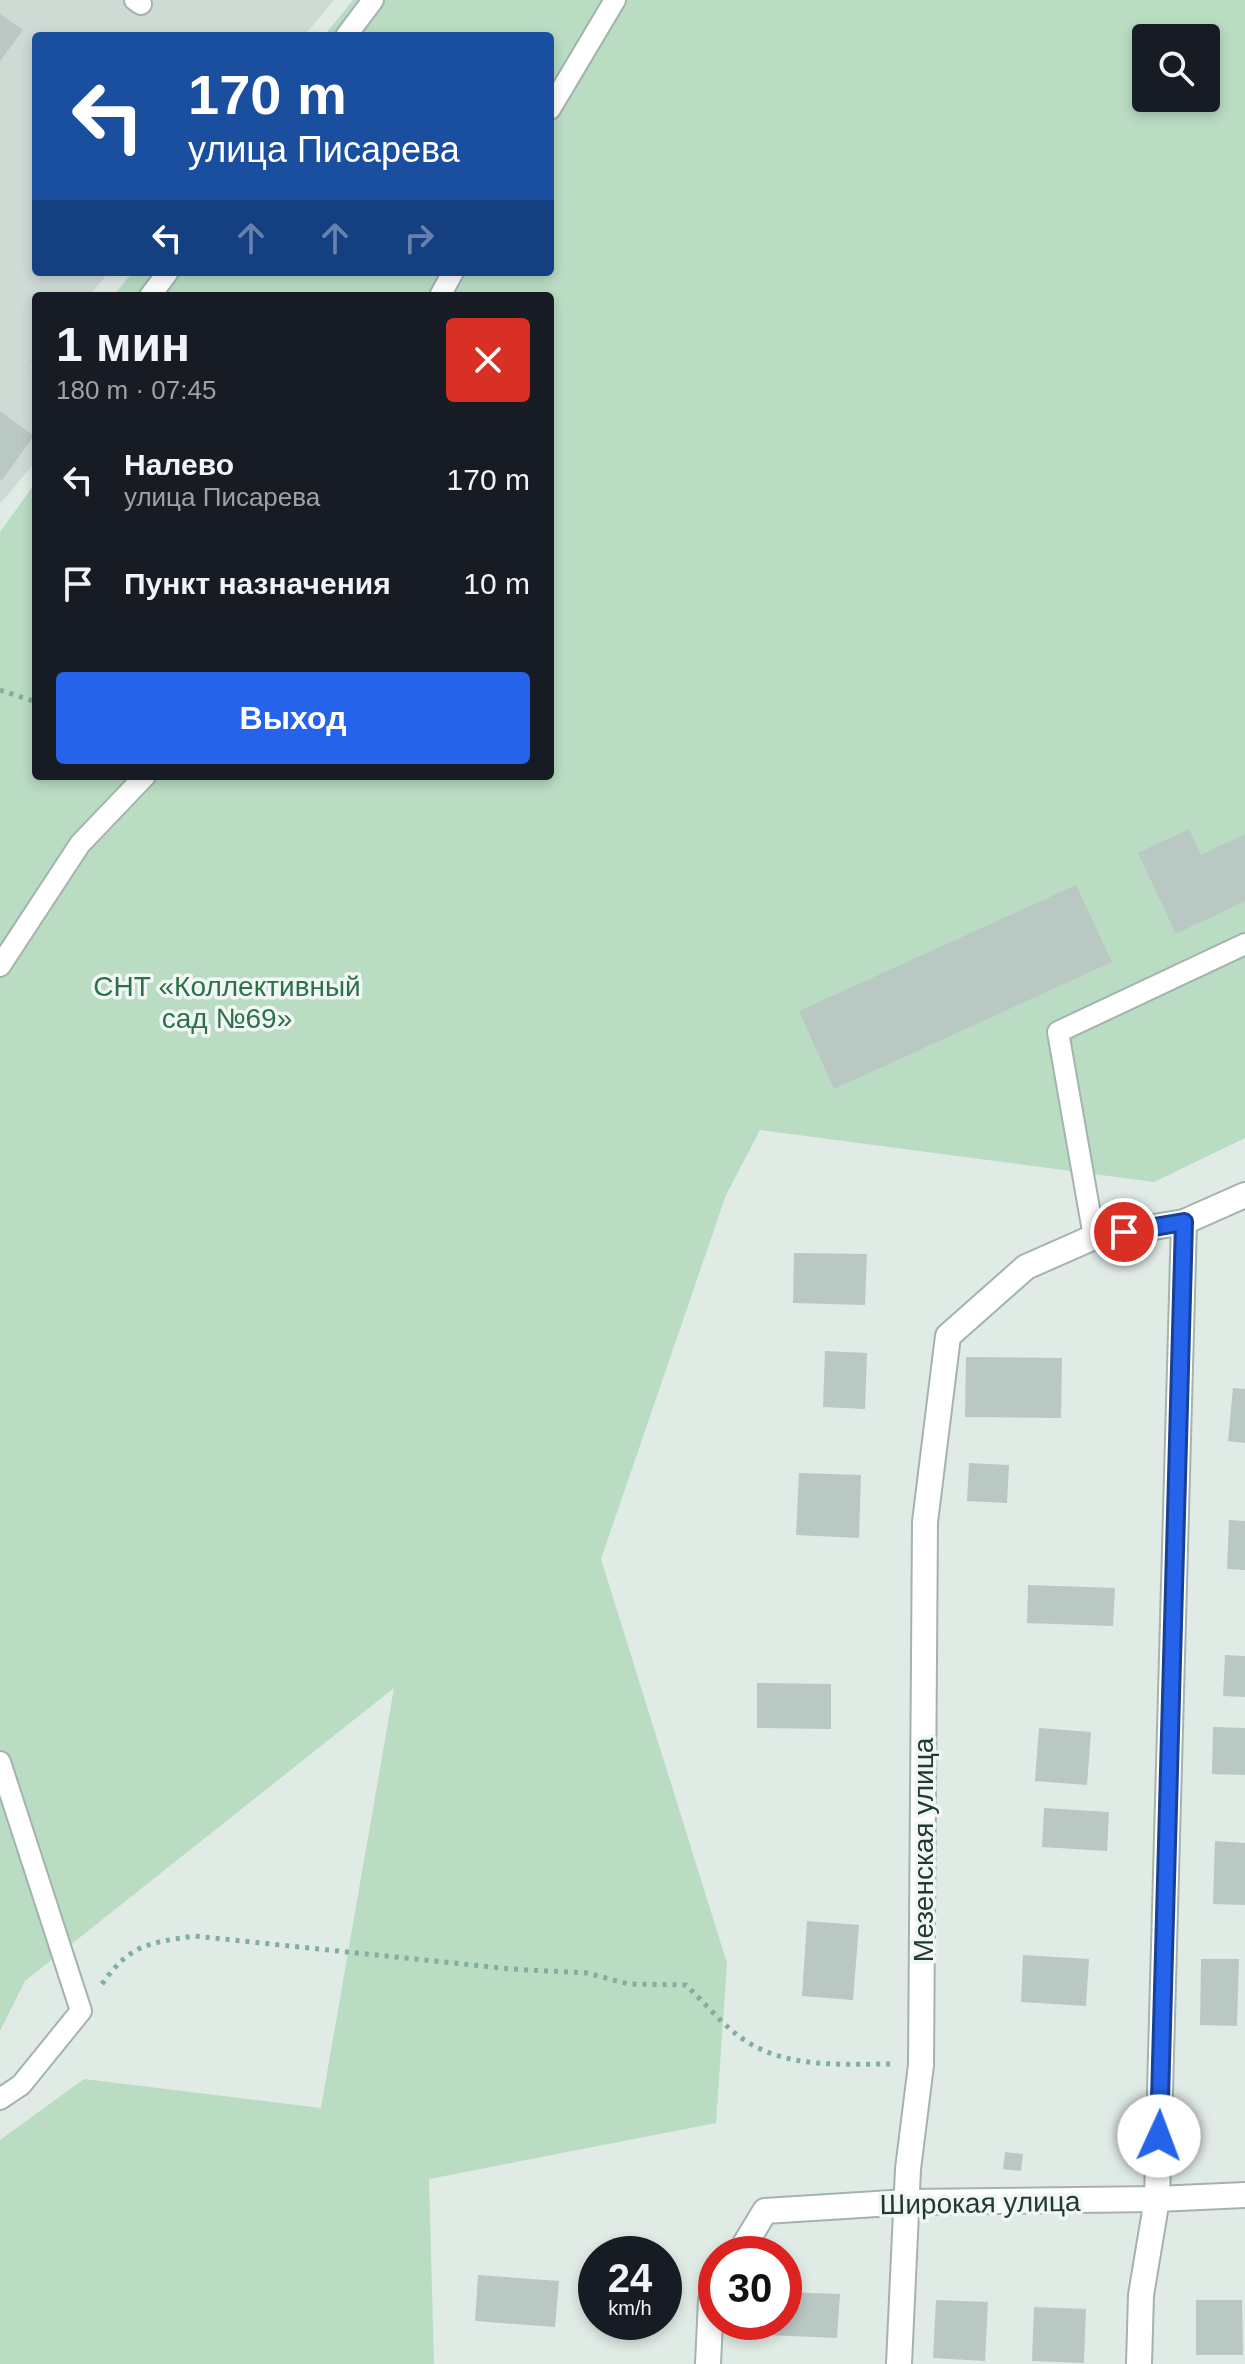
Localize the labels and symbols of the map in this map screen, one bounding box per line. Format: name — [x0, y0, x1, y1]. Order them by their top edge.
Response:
park label: СНТ «Коллективный сад №69» — [93, 971, 361, 1034]
pin — [1090, 1198, 1158, 1266]
street label: Мезенская улица — [908, 1737, 939, 1962]
position arrow — [1117, 2094, 1201, 2178]
street label: Широкая улица — [879, 2186, 1081, 2220]
speed limit sign: 30 — [698, 2236, 802, 2340]

